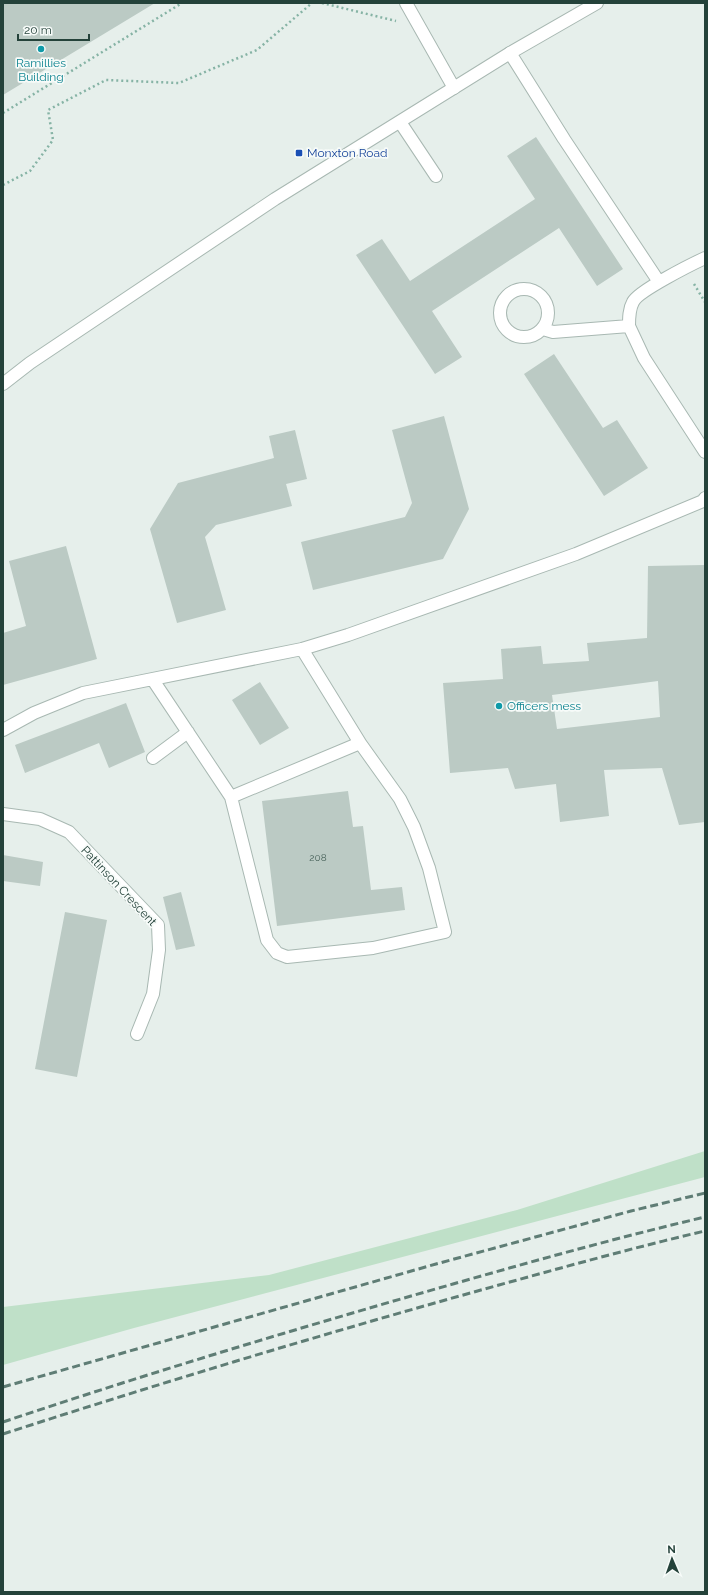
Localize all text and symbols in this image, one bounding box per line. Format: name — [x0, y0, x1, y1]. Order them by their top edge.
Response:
scale bar — [18, 16, 89, 42]
text: 20 m — [24, 23, 52, 37]
marker: Ramillies Building — [36, 44, 46, 54]
place label: Ramillies Building — [16, 56, 66, 84]
place label: Monxton Road — [307, 146, 388, 160]
marker: Monxton Road — [294, 148, 304, 158]
place label: Officers mess — [507, 699, 581, 713]
marker: Officers mess — [494, 701, 504, 711]
street label: Pattinson Crescent — [78, 843, 160, 929]
house number: 208 — [309, 852, 327, 863]
north arrow — [652, 1539, 692, 1579]
text: N — [667, 1543, 676, 1556]

